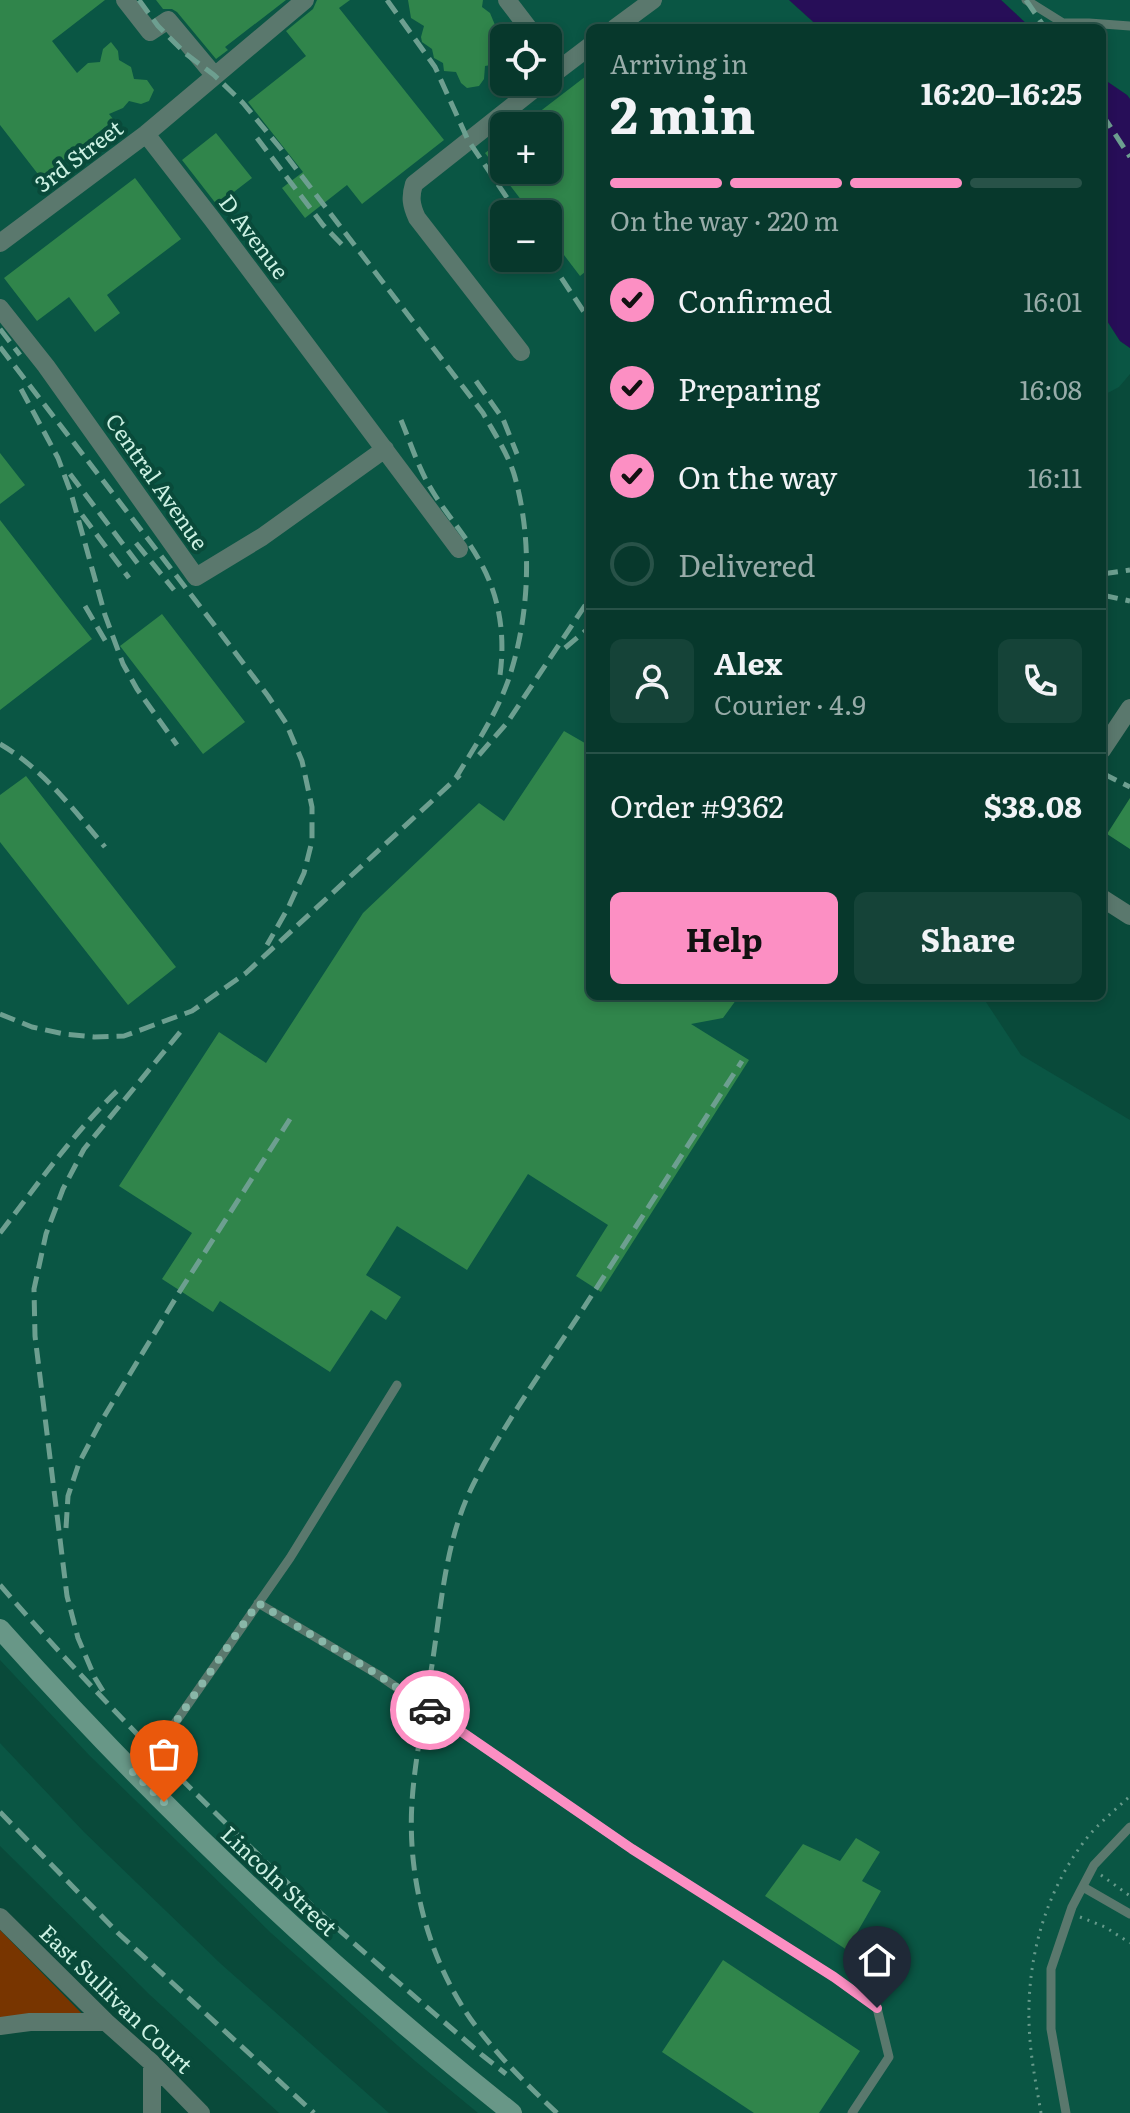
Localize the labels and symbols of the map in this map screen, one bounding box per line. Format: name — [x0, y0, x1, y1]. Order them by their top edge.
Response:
street label: 3rd Street — [27, 111, 129, 199]
street label: D Avenue — [212, 187, 298, 285]
street label: Central Avenue — [99, 406, 217, 556]
courier — [390, 1670, 470, 1750]
pin — [130, 1720, 198, 1802]
street label: Lincoln Street — [214, 1817, 346, 1943]
street label: East Sullivan Court — [33, 1916, 201, 2080]
pin — [843, 1926, 911, 2008]

